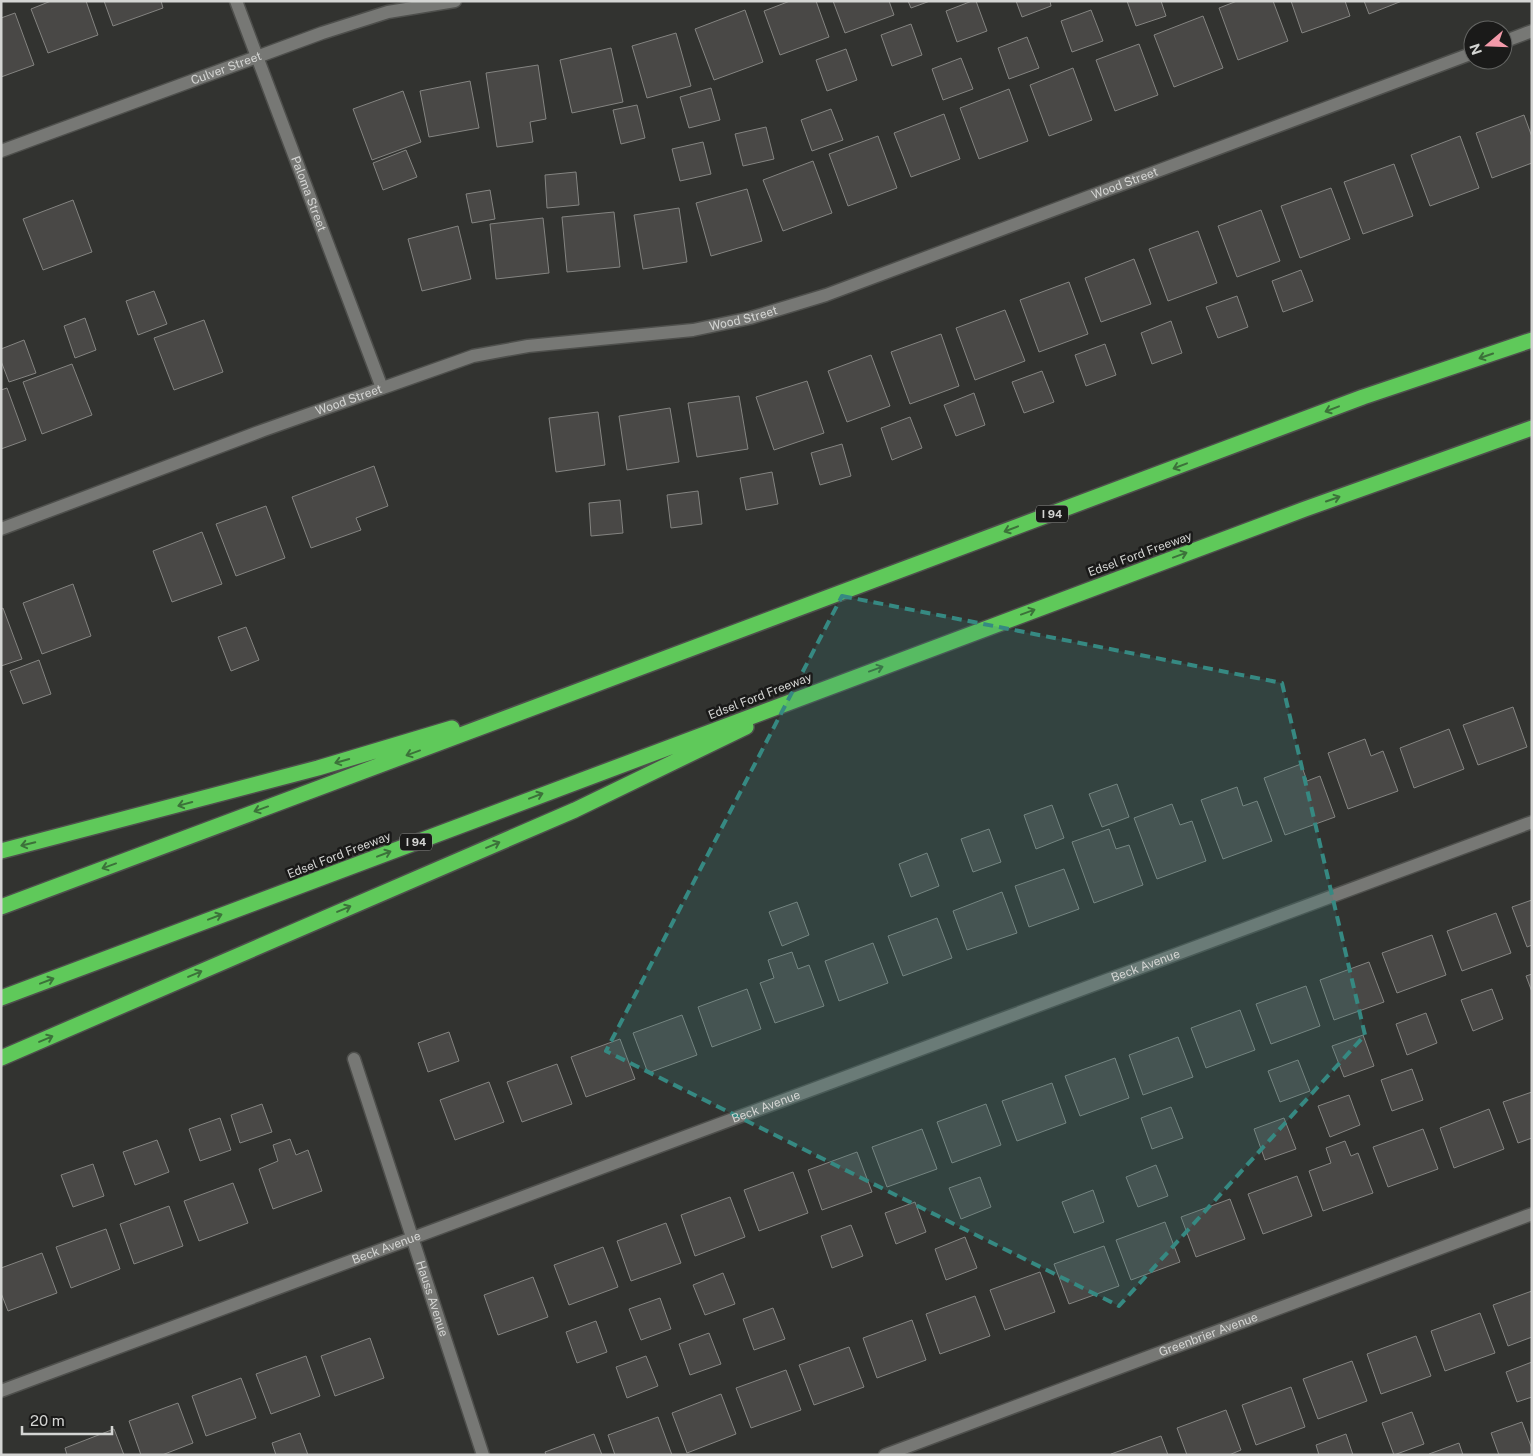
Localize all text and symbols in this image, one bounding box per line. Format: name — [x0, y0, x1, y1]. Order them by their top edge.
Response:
north arrow — [1463, 20, 1513, 70]
text: N — [1466, 41, 1485, 57]
street label: Culver Street — [189, 49, 264, 88]
street label: Paloma Street — [288, 154, 329, 234]
street label: Wood Street — [1090, 164, 1160, 202]
street label: Wood Street — [708, 303, 779, 333]
one-way arrow — [1478, 352, 1494, 361]
street label: Wood Street — [314, 382, 384, 418]
one-way arrow — [1325, 405, 1340, 414]
one-way arrow — [1173, 462, 1188, 471]
one-way arrow — [1324, 494, 1340, 503]
road number: I 94 — [1036, 506, 1068, 522]
one-way arrow — [1004, 525, 1019, 534]
street label: Edsel Ford Freeway — [1086, 528, 1194, 579]
one-way arrow — [1172, 550, 1187, 559]
one-way arrow — [1020, 607, 1035, 616]
one-way arrow — [868, 664, 883, 673]
street label: Edsel Ford Freeway — [706, 670, 814, 722]
one-way arrow — [406, 749, 421, 758]
one-way arrow — [335, 756, 351, 766]
one-way arrow — [528, 791, 543, 801]
one-way arrow — [178, 799, 194, 809]
one-way arrow — [254, 805, 269, 815]
street label: Edsel Ford Freeway — [285, 829, 393, 881]
road number: I 94 — [400, 834, 432, 850]
one-way arrow — [485, 839, 500, 849]
one-way arrow — [20, 840, 36, 849]
one-way arrow — [376, 849, 391, 858]
one-way arrow — [102, 862, 117, 871]
one-way arrow — [336, 904, 351, 914]
one-way arrow — [207, 912, 223, 921]
street label: Beck Avenue — [1109, 946, 1182, 985]
one-way arrow — [187, 969, 202, 979]
one-way arrow — [39, 976, 54, 985]
one-way arrow — [38, 1033, 53, 1043]
street label: Beck Avenue — [730, 1088, 802, 1126]
street label: Beck Avenue — [350, 1229, 423, 1267]
street label: Hauss Avenue — [413, 1259, 451, 1339]
street label: Greenbrier Avenue — [1157, 1310, 1260, 1359]
scale bar — [22, 1404, 112, 1436]
text: 20 m — [30, 1412, 65, 1429]

